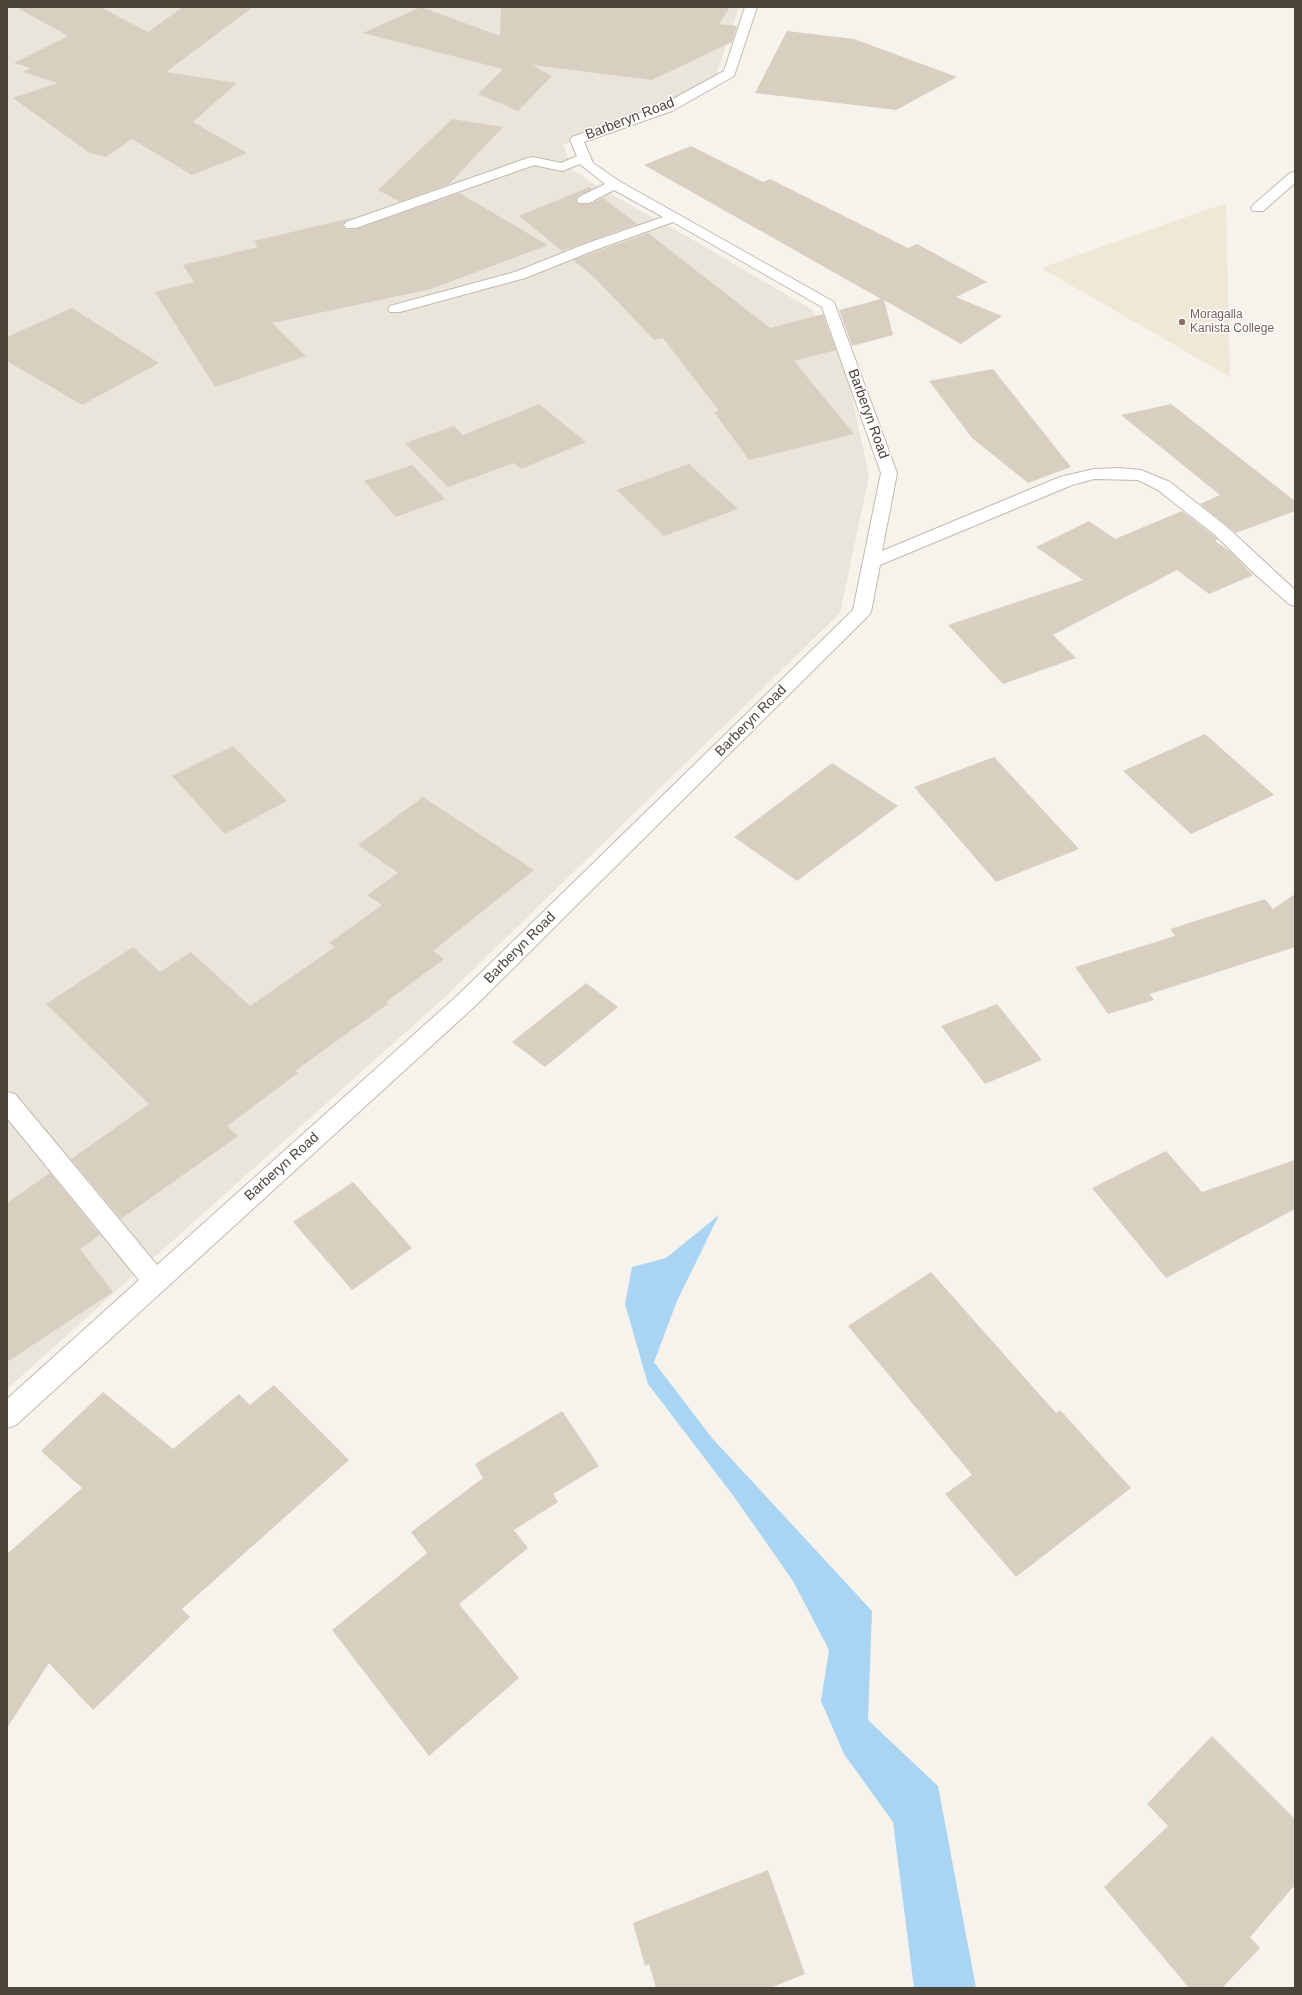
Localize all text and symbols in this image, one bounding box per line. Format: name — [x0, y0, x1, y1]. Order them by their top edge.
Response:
street label: Barberyn Road — [583, 94, 677, 144]
place label: Moragalla Kanista College — [1190, 308, 1274, 336]
marker: Moragalla Kanista College — [1177, 317, 1187, 327]
street label: Barberyn Road — [844, 367, 892, 461]
street label: Barberyn Road — [712, 682, 790, 760]
street label: Barberyn Road — [481, 909, 559, 987]
street label: Barberyn Road — [241, 1129, 323, 1205]

